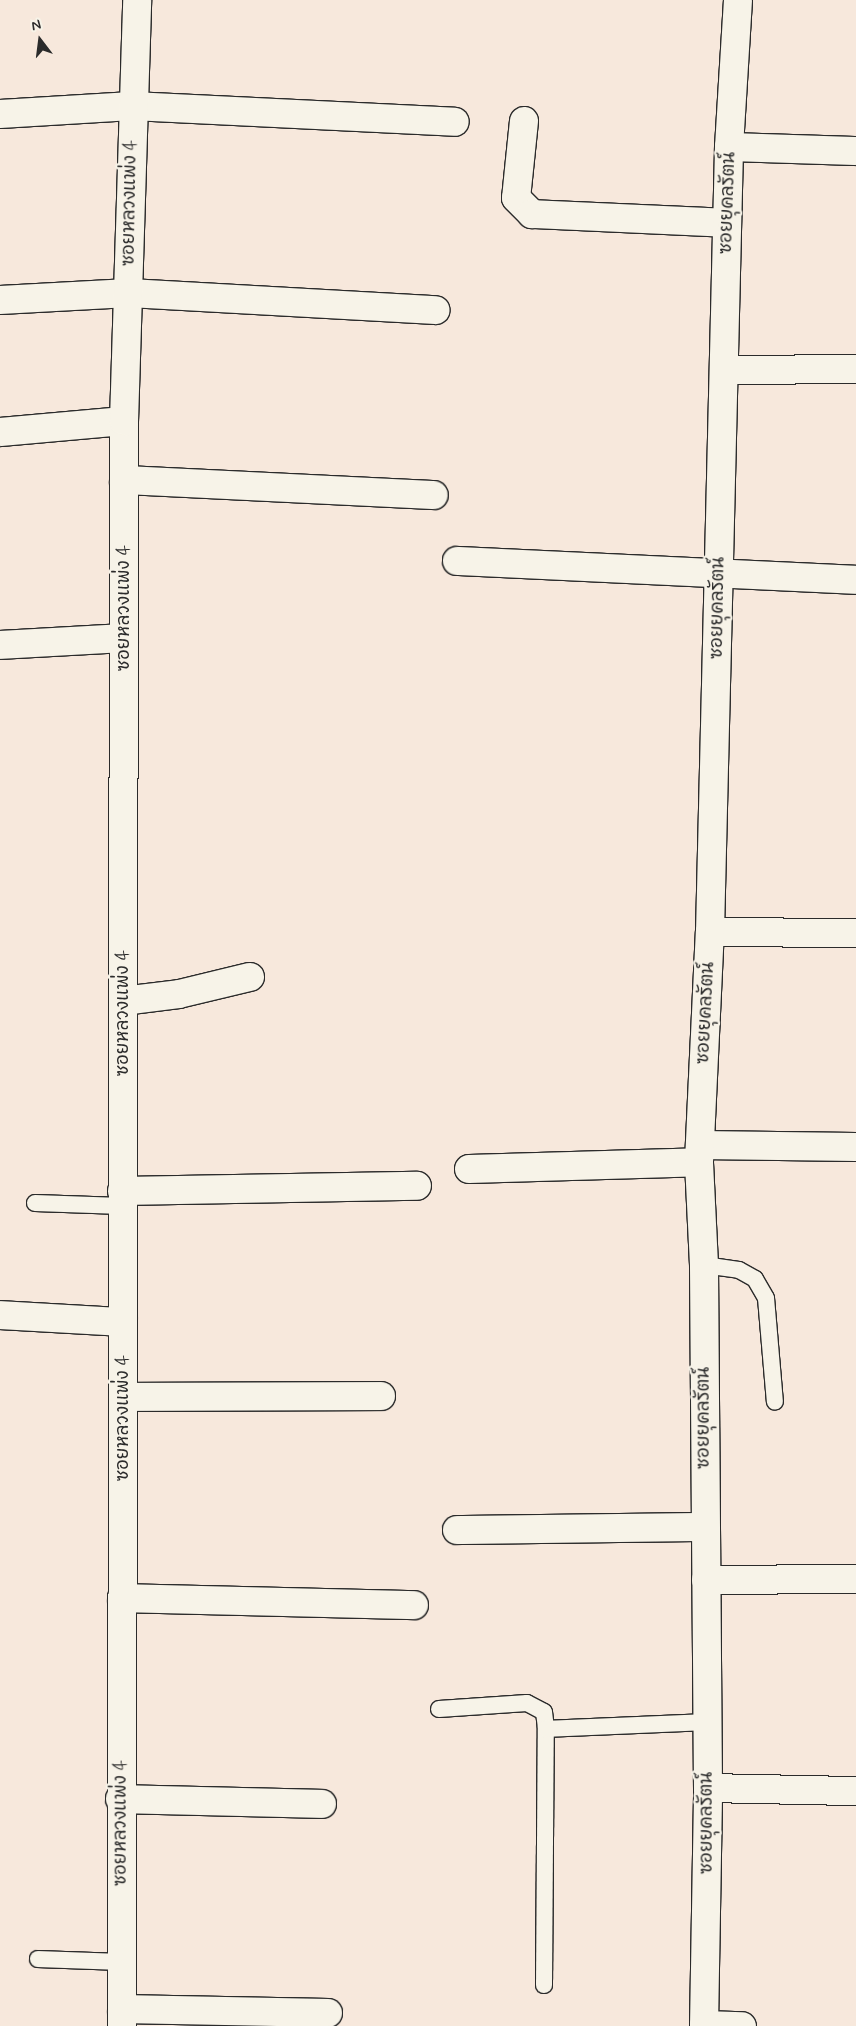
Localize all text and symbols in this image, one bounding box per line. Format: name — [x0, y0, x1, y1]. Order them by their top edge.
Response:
north arrow — [15, 15, 65, 65]
text: N — [29, 16, 43, 35]
street label: ซอยหลวงแพ่ง 4 — [118, 140, 142, 266]
street label: ซอยยุคลรัตน์ — [715, 151, 741, 255]
street label: ซอยหลวงแพ่ง 4 — [113, 545, 135, 671]
street label: ซอยยุคลรัตน์ — [706, 557, 730, 659]
street label: ซอยหลวงแพ่ง 4 — [112, 950, 134, 1076]
street label: ซอยยุคลรัตน์ — [693, 961, 719, 1065]
street label: ซอยหลวงแพ่ง 4 — [112, 1355, 134, 1481]
street label: ซอยยุคลรัตน์ — [693, 1367, 715, 1469]
street label: ซอยหลวงแพ่ง 4 — [110, 1760, 132, 1886]
street label: ซอยยุคลรัตน์ — [696, 1772, 718, 1874]

